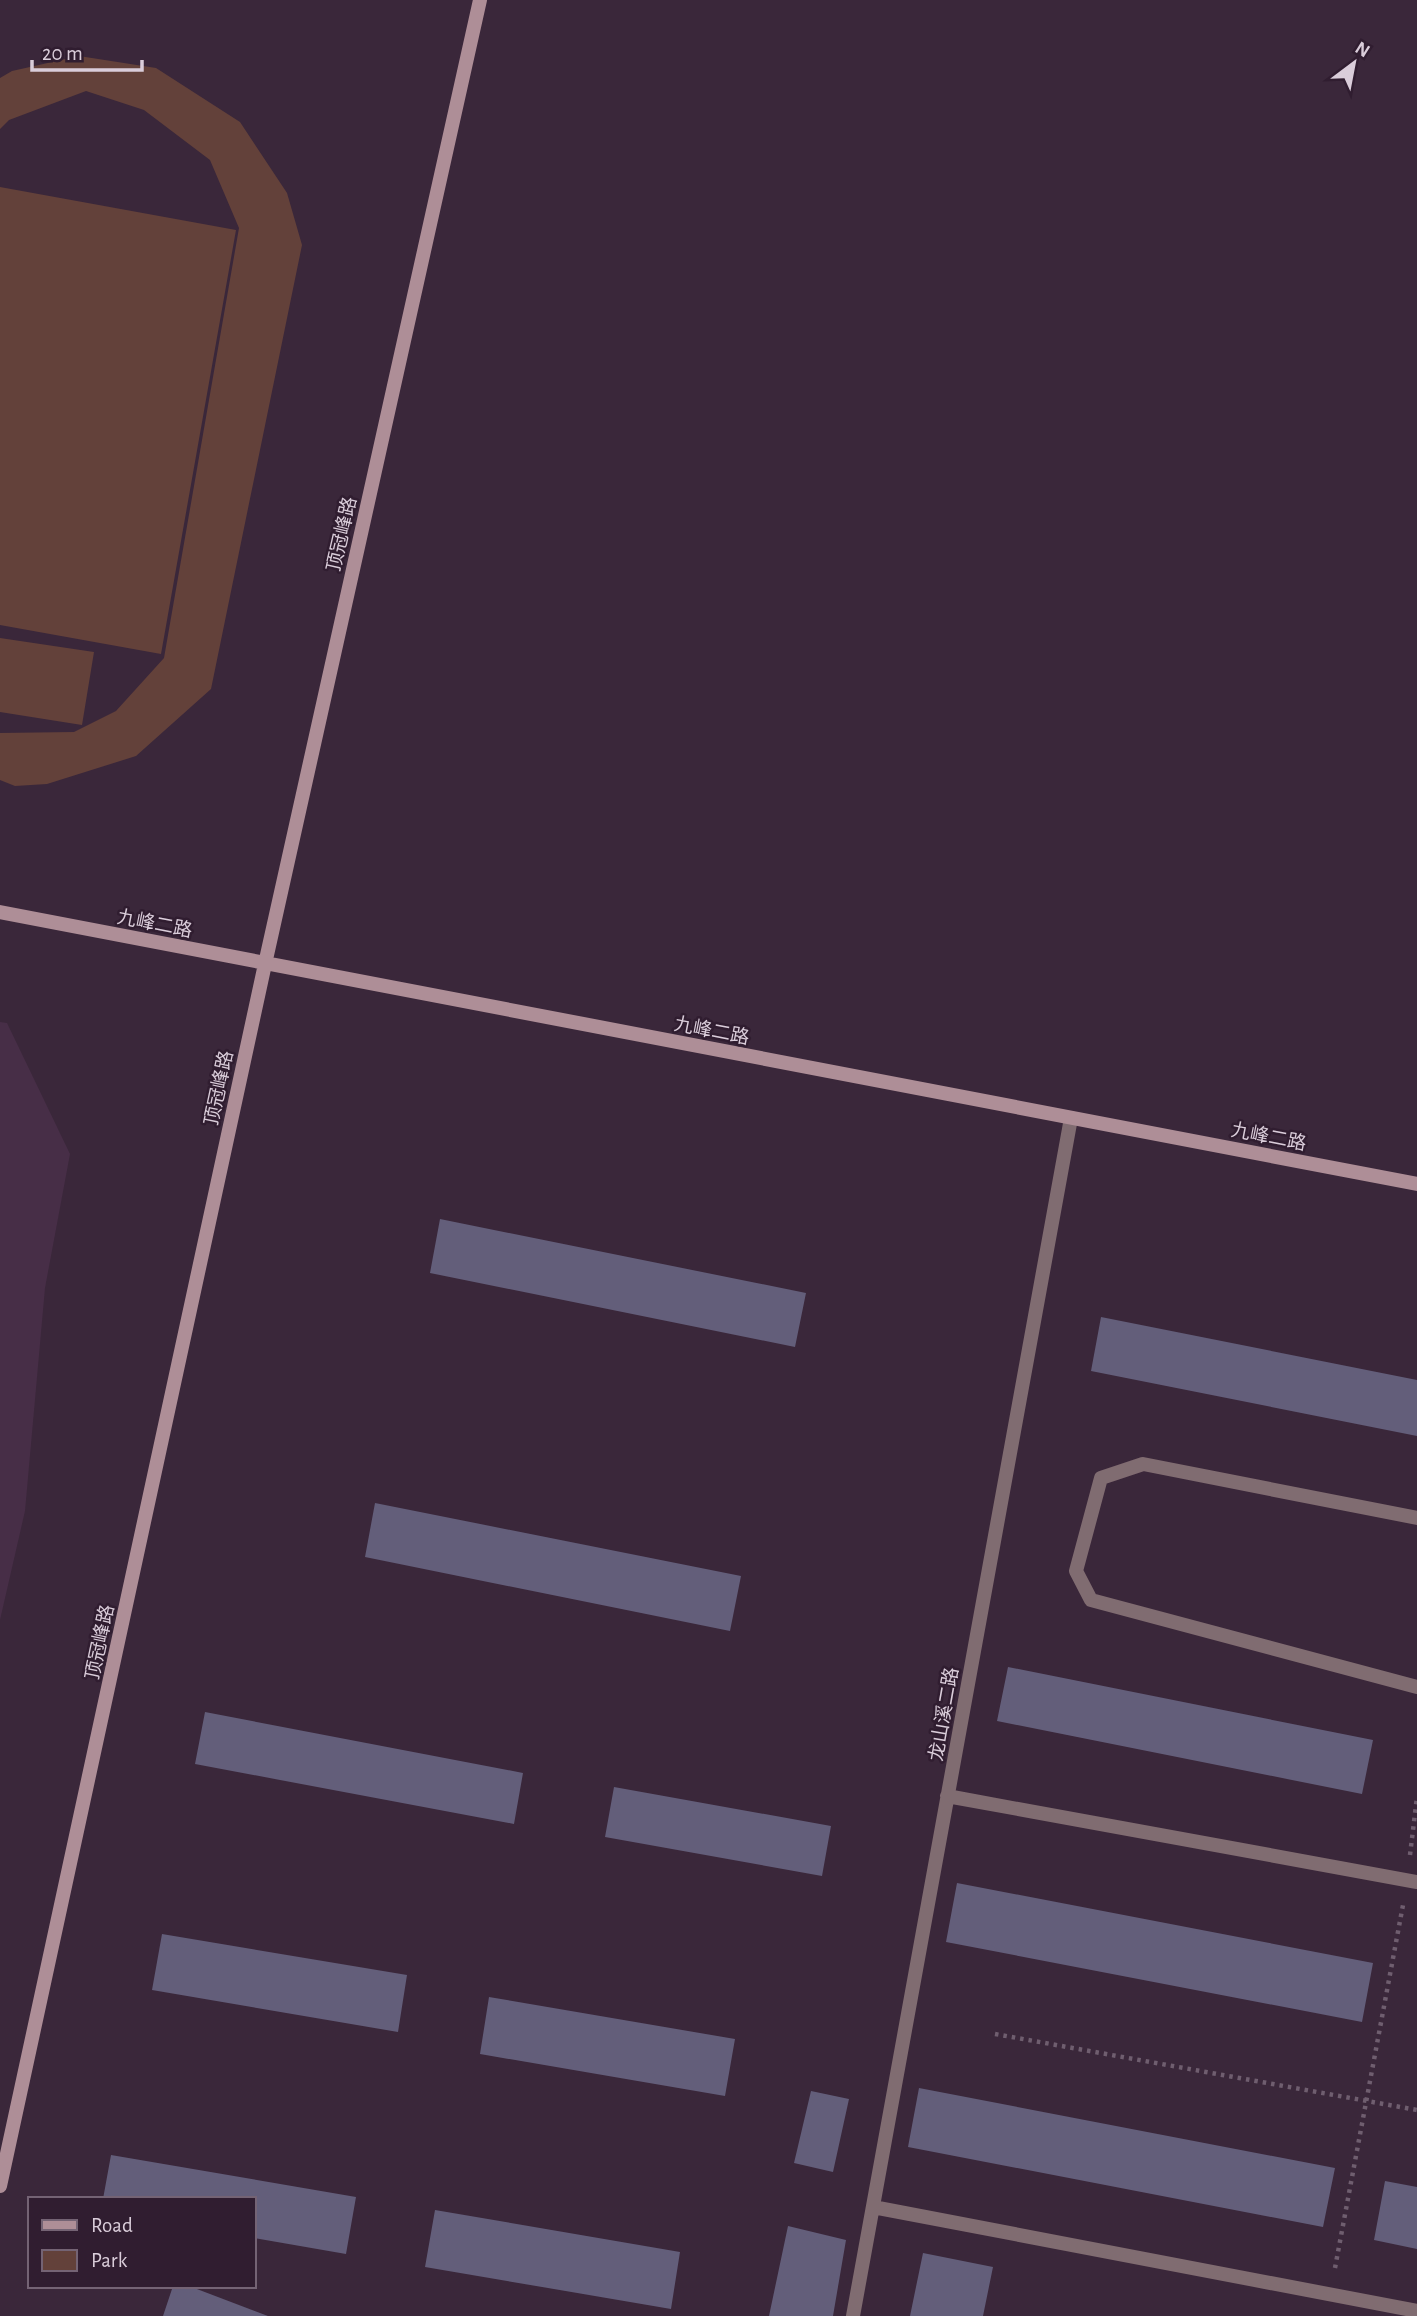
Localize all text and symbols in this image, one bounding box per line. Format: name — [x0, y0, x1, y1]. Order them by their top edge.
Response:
scale bar — [32, 28, 142, 72]
north arrow — [1319, 28, 1389, 98]
text: N — [1352, 38, 1373, 61]
text: 20 m — [42, 43, 83, 64]
street label: 顶冠峰路 — [323, 495, 360, 574]
street label: 九峰二路 — [116, 906, 194, 941]
street label: 九峰二路 — [673, 1013, 751, 1048]
street label: 顶冠峰路 — [200, 1049, 237, 1127]
street label: 九峰二路 — [1230, 1119, 1308, 1154]
street label: 顶冠峰路 — [81, 1603, 118, 1681]
street label: 龙山溪二路 — [925, 1665, 962, 1763]
legend — [28, 2197, 256, 2288]
text: Road — [91, 2215, 133, 2236]
text: Park — [91, 2250, 128, 2271]

